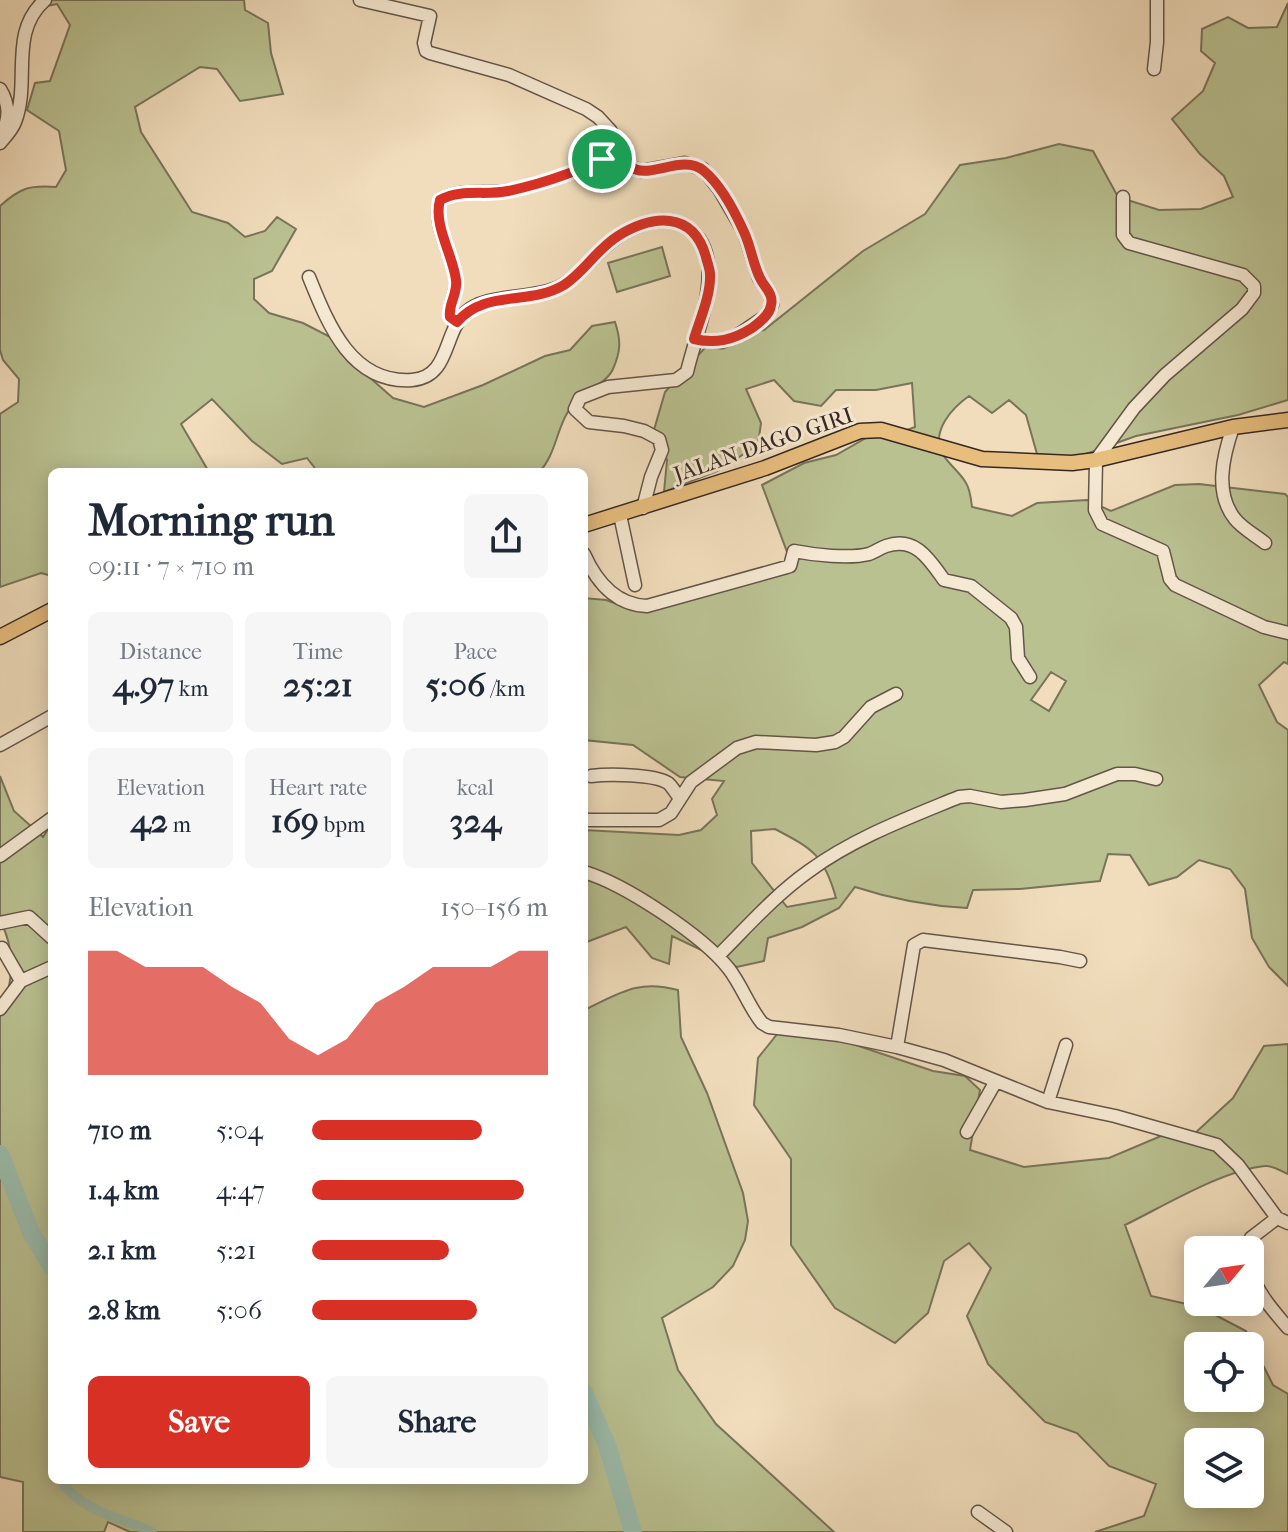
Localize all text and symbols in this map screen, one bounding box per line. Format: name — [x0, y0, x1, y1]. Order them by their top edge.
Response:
pin — [568, 125, 636, 193]
icon: arrive — [580, 137, 624, 181]
street label: JALAN DAGO GIRI — [668, 402, 857, 488]
button: share — [464, 494, 548, 578]
text: Morning run — [88, 495, 335, 546]
text: 09:11 · 7 × 710 m — [88, 551, 254, 582]
text: Distance — [119, 639, 202, 665]
text: Time — [293, 639, 343, 665]
text: Pace — [453, 639, 497, 665]
text: 4.97 — [113, 665, 174, 705]
text: 25:21 — [283, 665, 353, 705]
text: 5:06 — [425, 665, 486, 705]
text: km — [174, 676, 208, 702]
text: /km — [486, 676, 525, 702]
text: Elevation — [116, 775, 205, 801]
text: Heart rate — [269, 775, 367, 801]
text: kcal — [457, 775, 494, 801]
text: 42 — [130, 801, 168, 841]
text: 169 — [271, 801, 319, 841]
text: 324 — [450, 801, 501, 841]
text: m — [168, 812, 191, 838]
text: bpm — [319, 812, 365, 838]
text: Elevation — [88, 892, 193, 923]
text: 150–156 m — [440, 892, 548, 923]
text: 710 m — [88, 1115, 151, 1146]
text: 5:04 — [216, 1115, 263, 1146]
text: 1.4 km — [88, 1175, 159, 1206]
text: 4:47 — [216, 1175, 265, 1206]
text: 2.1 km — [88, 1235, 156, 1266]
text: 5:21 — [216, 1235, 256, 1266]
north arrow — [1184, 1236, 1264, 1316]
map controls — [1184, 1236, 1264, 1508]
text: 2.8 km — [88, 1295, 160, 1326]
text: 5:06 — [216, 1295, 262, 1326]
button: locate — [1184, 1332, 1264, 1412]
button: Save — [88, 1376, 310, 1468]
button: Share — [326, 1376, 548, 1468]
button: layers — [1184, 1428, 1264, 1508]

